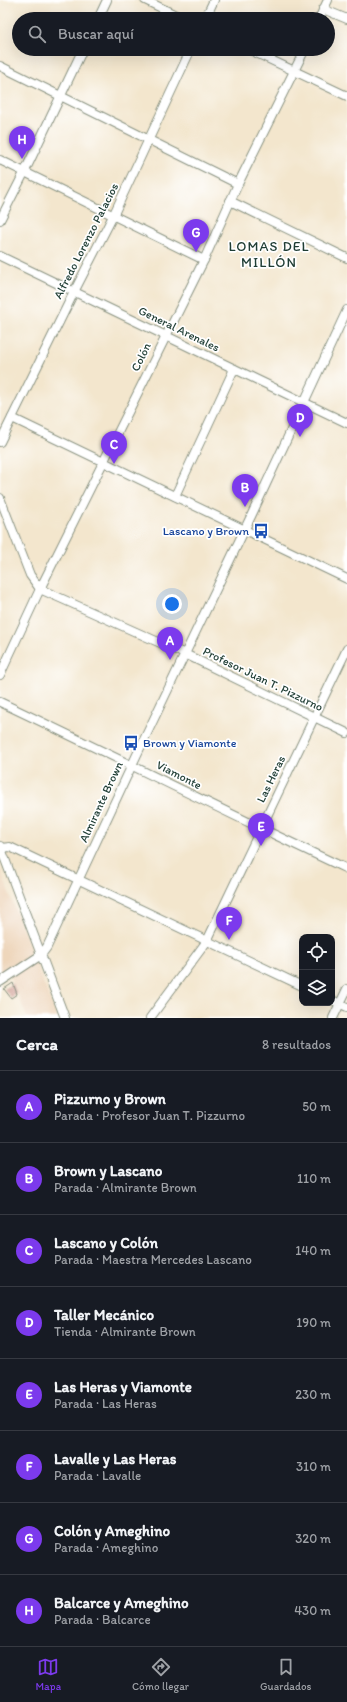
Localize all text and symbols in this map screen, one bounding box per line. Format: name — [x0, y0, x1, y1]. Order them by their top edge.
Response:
search box — [12, 12, 335, 56]
icon: search — [26, 23, 48, 45]
text: Buscar aquí — [58, 25, 134, 43]
pin: H — [9, 126, 35, 159]
street label: Alfredo Lorenzo Palacios — [51, 181, 121, 301]
pin: G — [183, 219, 209, 252]
district label: LOMAS DEL MILLÓN — [228, 238, 310, 271]
street label: General Arenales — [136, 303, 222, 355]
street label: Colón — [128, 340, 154, 373]
pin: D — [287, 404, 313, 437]
pin: C — [101, 431, 127, 464]
pin: B — [232, 474, 258, 507]
bus stop icon: Lascano y Brown — [252, 522, 270, 540]
place label: Lascano y Brown — [163, 524, 249, 538]
your location — [162, 594, 182, 614]
pin: A — [157, 627, 183, 660]
street label: Profesor Juan T. Pizzurno — [201, 644, 325, 714]
bus stop icon: Brown y Viamonte — [122, 734, 140, 752]
place label: Brown y Viamonte — [143, 736, 237, 750]
street label: Las Heras — [254, 753, 288, 805]
street label: Viamonte — [154, 758, 204, 792]
street label: Almirante Brown — [76, 759, 126, 845]
pin: E — [248, 813, 274, 846]
pin: F — [216, 907, 242, 940]
map controls — [299, 934, 335, 1006]
button: locate — [299, 934, 335, 970]
button: layers — [299, 970, 335, 1006]
text: Cerca — [16, 1034, 58, 1054]
text: 8 resultados — [262, 1037, 331, 1052]
text: Pizzurno y Brown — [54, 1090, 166, 1108]
text: A — [25, 1099, 33, 1114]
text: 50 m — [302, 1099, 331, 1114]
text: Parada · Profesor Juan T. Pizzurno — [54, 1108, 245, 1123]
text: Brown y Lascano — [54, 1162, 162, 1180]
text: B — [25, 1171, 33, 1186]
text: 110 m — [297, 1171, 331, 1186]
text: Parada · Almirante Brown — [54, 1180, 197, 1195]
text: Lascano y Colón — [54, 1234, 158, 1252]
text: C — [25, 1243, 33, 1258]
text: 140 m — [295, 1243, 331, 1258]
text: Parada · Maestra Mercedes Lascano — [54, 1252, 252, 1267]
text: Taller Mecánico — [54, 1306, 154, 1324]
text: D — [25, 1315, 33, 1330]
text: 190 m — [296, 1315, 331, 1330]
text: Tienda · Almirante Brown — [54, 1324, 196, 1339]
text: Las Heras y Viamonte — [54, 1378, 192, 1396]
text: E — [25, 1387, 33, 1402]
text: 230 m — [295, 1387, 331, 1402]
text: Parada · Las Heras — [54, 1396, 157, 1411]
text: Lavalle y Las Heras — [54, 1450, 177, 1468]
text: F — [26, 1459, 32, 1474]
text: 310 m — [296, 1459, 331, 1474]
text: Parada · Lavalle — [54, 1468, 141, 1483]
text: Colón y Ameghino — [54, 1522, 170, 1540]
text: G — [25, 1531, 33, 1546]
text: 320 m — [295, 1531, 331, 1546]
text: Parada · Ameghino — [54, 1540, 158, 1555]
text: Balcarce y Ameghino — [54, 1594, 189, 1612]
text: H — [25, 1603, 34, 1618]
text: 430 m — [294, 1603, 331, 1618]
text: Parada · Balcarce — [54, 1612, 151, 1627]
tab: Mapa — [35, 1656, 61, 1693]
tab: Cómo llegar — [132, 1656, 189, 1693]
tab: Guardados — [260, 1656, 312, 1693]

